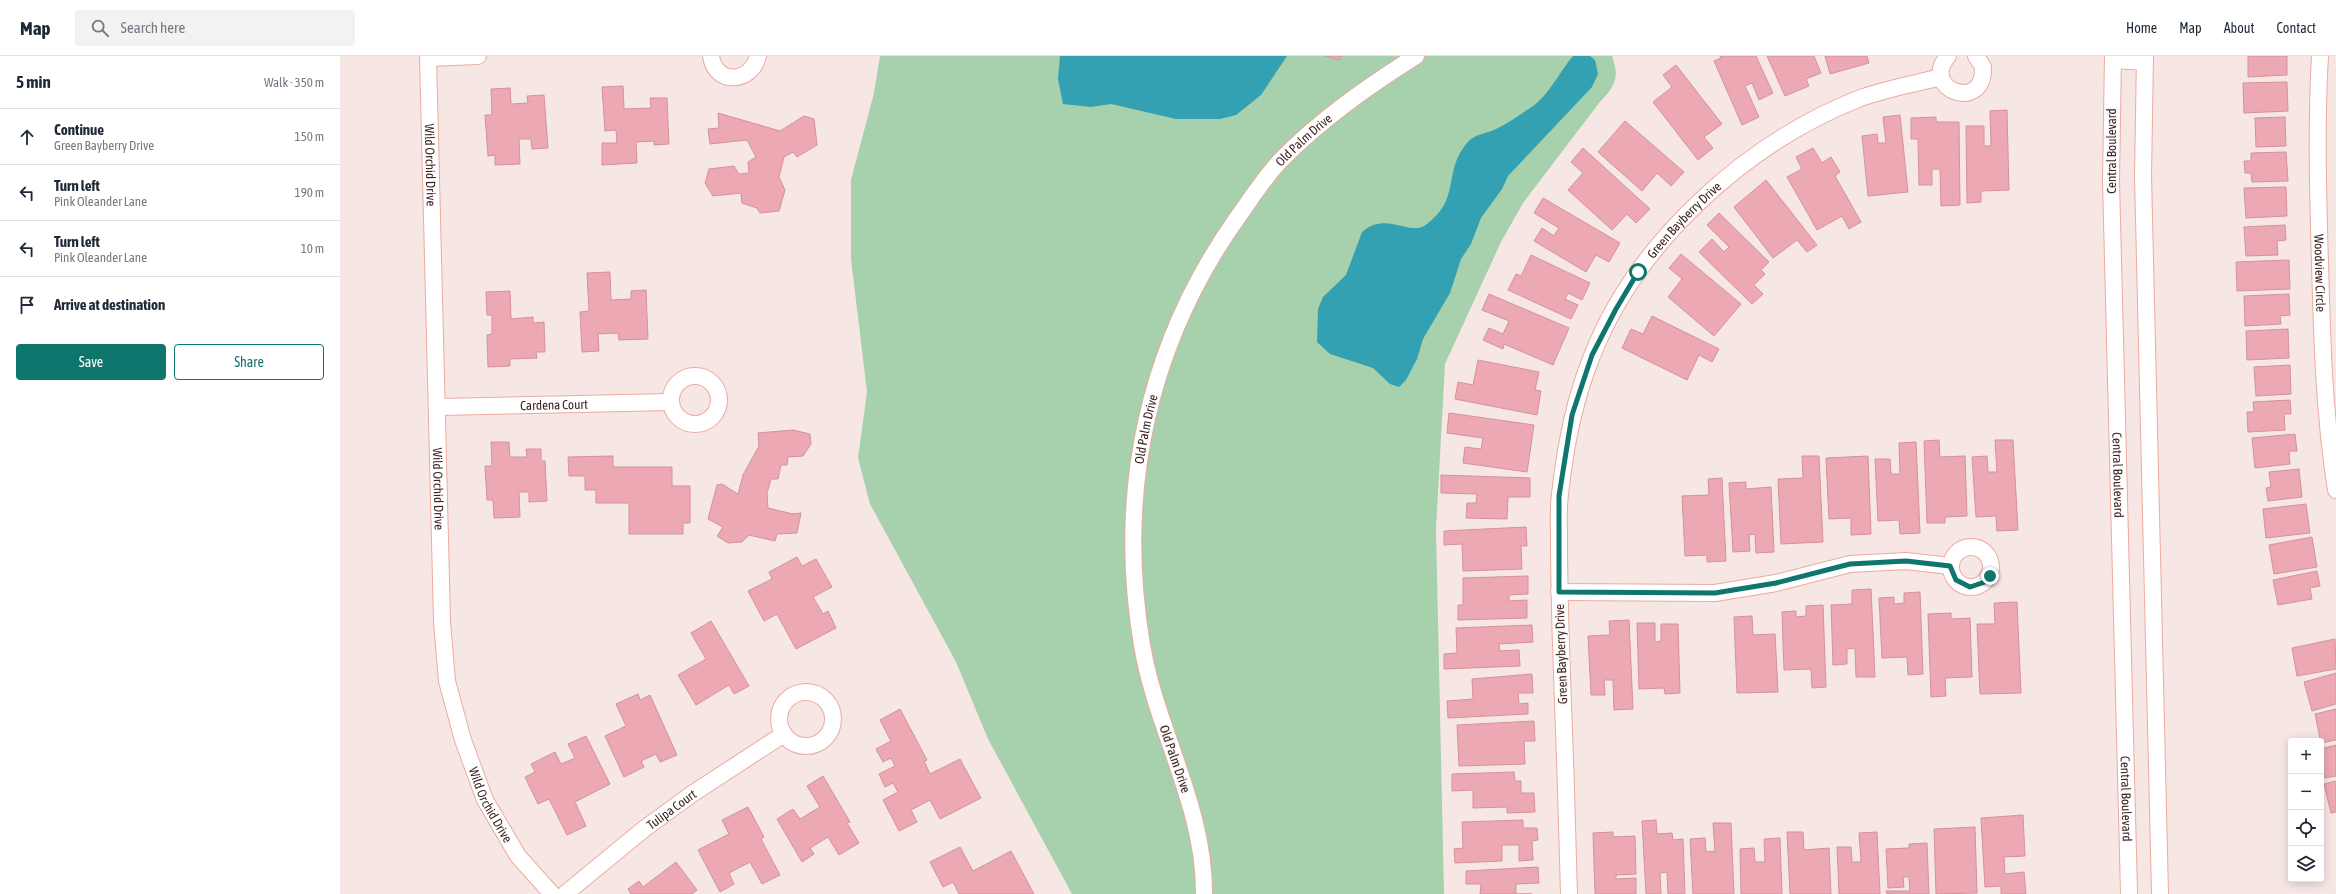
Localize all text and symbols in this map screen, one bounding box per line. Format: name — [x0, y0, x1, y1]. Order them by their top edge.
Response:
search box — [75, 10, 355, 46]
text: Map — [20, 17, 51, 39]
icon: search — [89, 17, 111, 39]
text: Search here — [121, 19, 185, 36]
text: Home — [2126, 20, 2157, 36]
text: Map — [2179, 20, 2202, 36]
text: About — [2224, 20, 2255, 36]
text: Contact — [2277, 20, 2316, 36]
text: 5 min — [16, 72, 51, 92]
text: Walk · 350 m — [264, 75, 324, 90]
street label: Central Boulevard — [2104, 108, 2119, 194]
street label: Old Palm Drive — [1272, 110, 1335, 169]
text: Continue — [54, 121, 104, 138]
street label: Wild Orchid Drive — [422, 124, 439, 206]
icon: ahead — [16, 126, 38, 148]
text: 150 m — [295, 129, 324, 144]
text: Green Bayberry Drive — [54, 138, 154, 153]
text: Turn left — [54, 177, 100, 194]
street label: Green Bayberry Drive — [1644, 178, 1724, 261]
icon: left — [16, 182, 38, 204]
text: 190 m — [295, 185, 324, 200]
text: Pink Oleander Lane — [54, 194, 147, 209]
text: Turn left — [54, 233, 100, 250]
street label: Woodview Circle — [2312, 234, 2329, 312]
icon: left — [16, 238, 38, 260]
text: 10 m — [301, 241, 324, 256]
text: Pink Oleander Lane — [54, 250, 147, 265]
route start — [1629, 263, 1647, 281]
icon: arrive — [16, 294, 38, 316]
text: Arrive at destination — [54, 296, 165, 313]
button: Save — [16, 344, 166, 380]
button: Share — [174, 344, 324, 380]
street label: Old Palm Drive — [1131, 392, 1160, 465]
street label: Cardena Court — [520, 396, 588, 413]
street label: Central Boulevard — [2110, 432, 2127, 518]
street label: Wild Orchid Drive — [430, 447, 447, 530]
route end — [1981, 567, 1999, 585]
street label: Green Bayberry Drive — [1552, 604, 1570, 704]
street label: Old Palm Drive — [1156, 723, 1194, 795]
map controls — [2288, 738, 2324, 882]
button: + — [2288, 738, 2324, 774]
street label: Central Boulevard — [2118, 756, 2135, 842]
street label: Wild Orchid Drive — [466, 765, 516, 845]
button: − — [2288, 774, 2324, 810]
street label: Tulipa Court — [644, 786, 699, 832]
button: locate — [2288, 810, 2324, 846]
button: layers — [2288, 846, 2324, 882]

